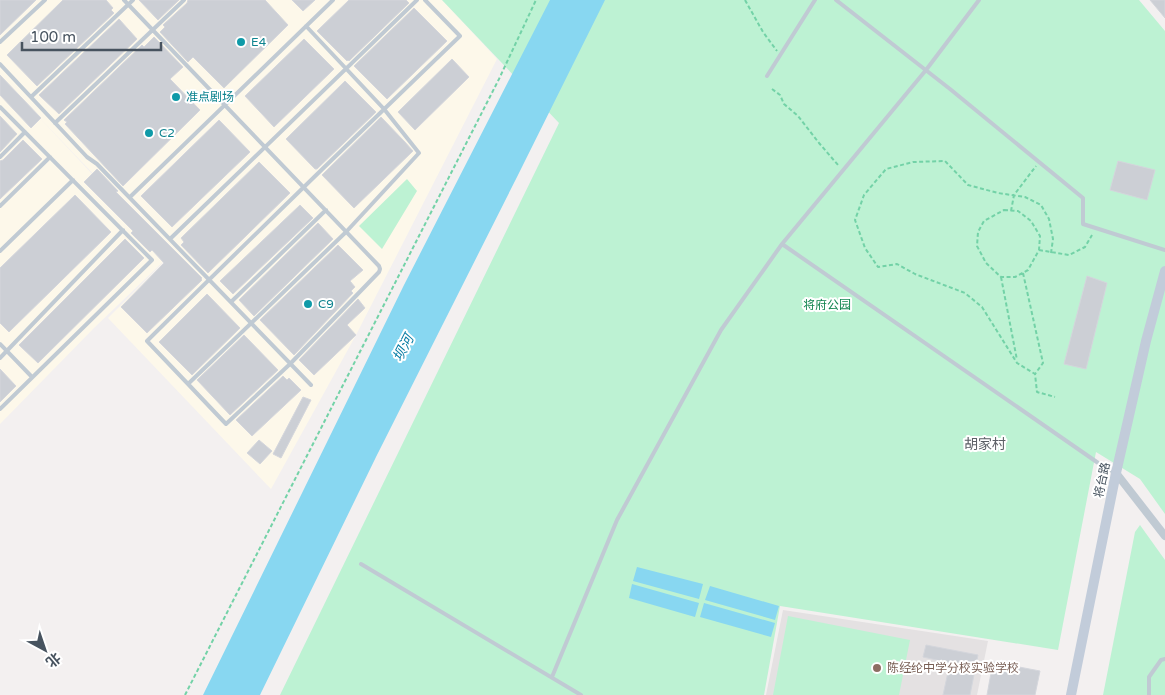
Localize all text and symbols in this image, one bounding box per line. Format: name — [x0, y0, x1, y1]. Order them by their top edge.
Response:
scale bar — [22, 20, 161, 52]
text: 100 m — [30, 28, 76, 46]
place label: E4 — [251, 35, 267, 49]
marker: E4 — [235, 36, 247, 48]
place label: 准点剧场 — [186, 90, 234, 104]
marker: 准点剧场 — [170, 91, 182, 103]
place label: C2 — [159, 126, 175, 140]
marker: C2 — [143, 127, 155, 139]
place label: C9 — [318, 297, 334, 311]
marker: C9 — [302, 298, 314, 310]
park label: 将府公园 — [803, 298, 851, 312]
water label: 坝河 — [390, 329, 419, 365]
district label: 胡家村 — [964, 436, 1006, 453]
street label: 将台路 — [1091, 461, 1113, 499]
north arrow — [20, 625, 70, 675]
text: 北 — [42, 649, 64, 671]
place label: 陈经纶中学分校实验学校 — [887, 661, 1019, 675]
marker: 陈经纶中学分校实验学校 — [871, 662, 883, 674]

